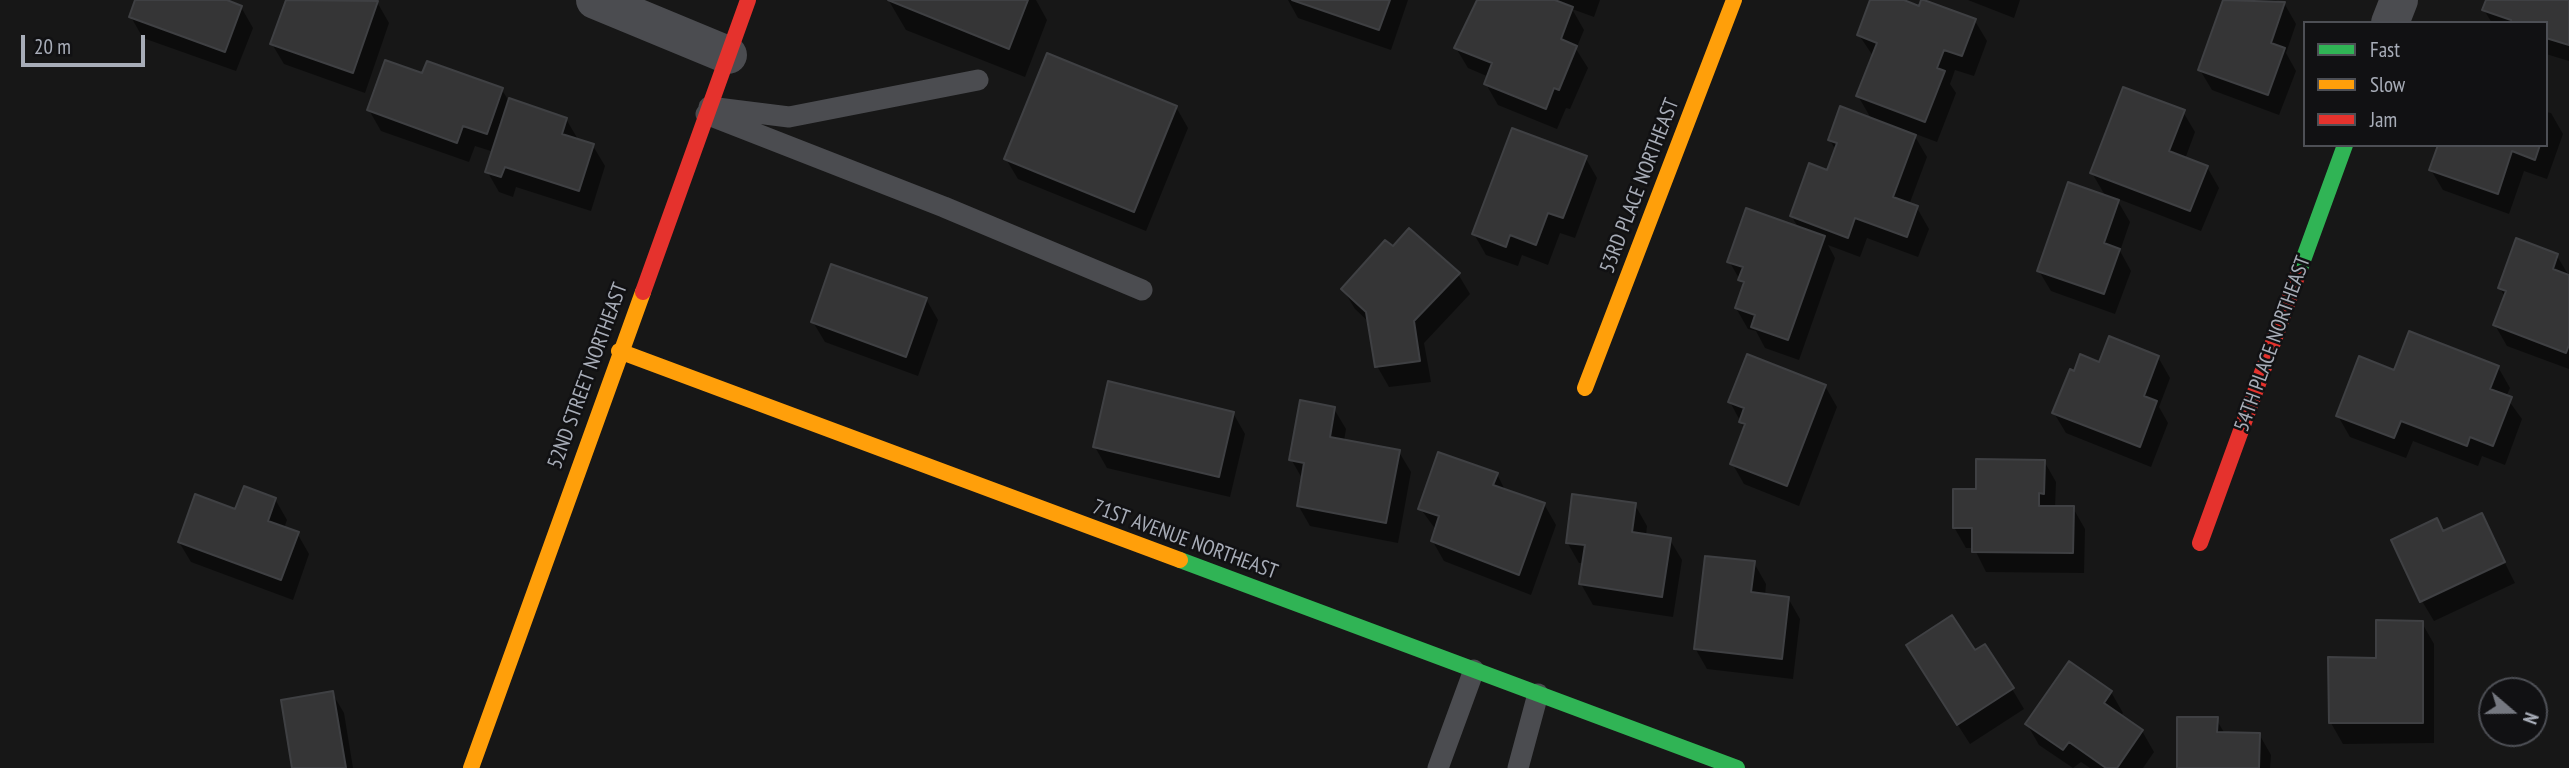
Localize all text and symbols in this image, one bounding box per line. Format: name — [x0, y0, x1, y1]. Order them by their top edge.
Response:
scale bar — [24, 21, 149, 65]
legend — [2303, 21, 2548, 147]
text: 20 m — [34, 33, 71, 60]
text: Fast — [2370, 36, 2400, 63]
text: Slow — [2370, 71, 2405, 98]
street label: 53RD PLACE NORTHEAST — [1595, 95, 1685, 277]
text: Jam — [2370, 106, 2397, 133]
street label: 54TH PLACE NORTHEAST — [2230, 253, 2316, 435]
street label: 52ND STREET NORTHEAST — [543, 280, 633, 472]
street label: 71ST AVENUE NORTHEAST — [1089, 495, 1281, 585]
north arrow — [2478, 677, 2548, 747]
text: N — [2518, 710, 2544, 727]

